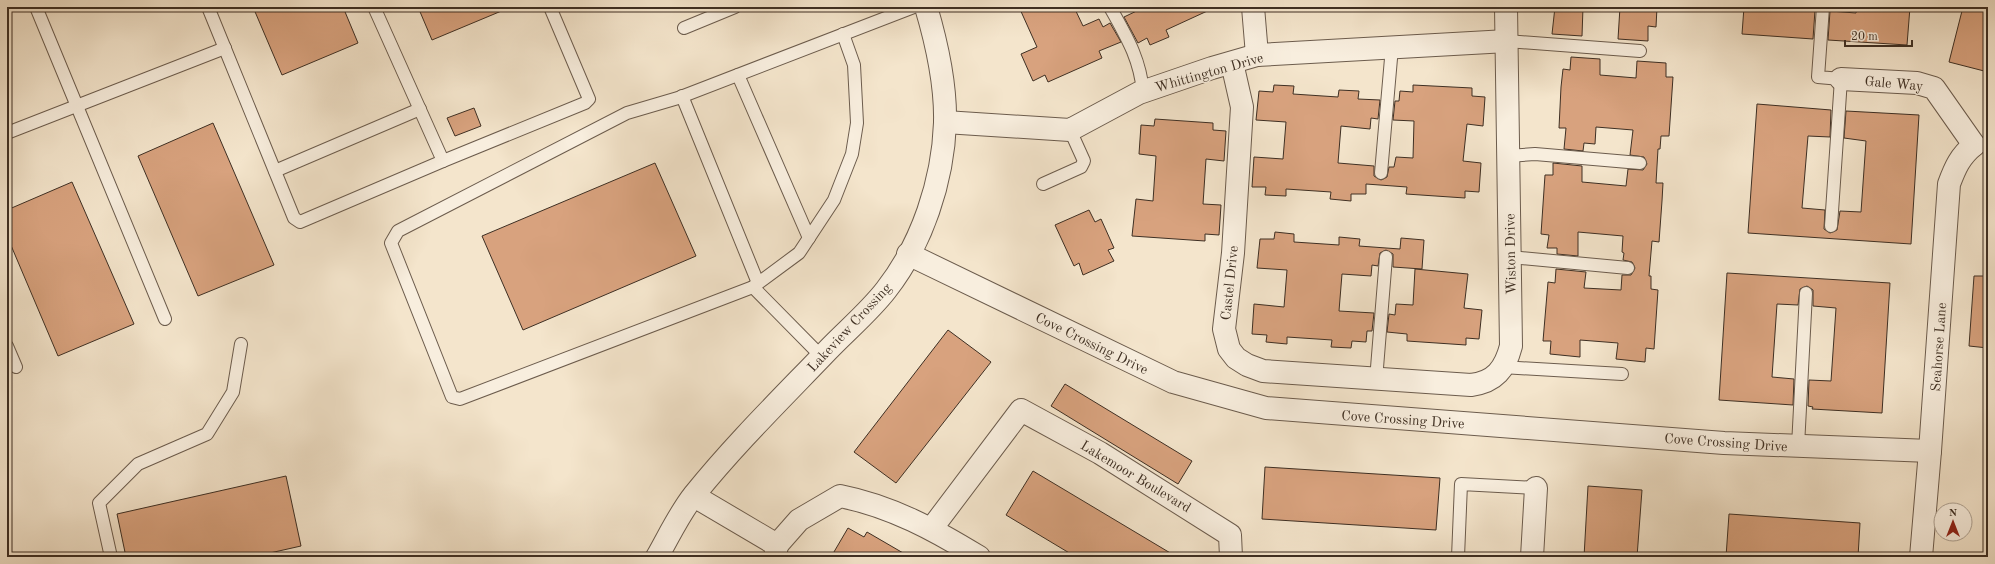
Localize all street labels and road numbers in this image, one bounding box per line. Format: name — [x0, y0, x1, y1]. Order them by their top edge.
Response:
street label: Whittington Drive — [1154, 51, 1265, 95]
street label: Gale Way — [1864, 74, 1925, 94]
street label: Wiston Drive — [1503, 213, 1519, 295]
street label: Castel Drive — [1219, 245, 1241, 321]
street label: Lakeview Crossing — [805, 280, 895, 375]
street label: Seahorse Lane — [1929, 302, 1949, 392]
street label: Cove Crossing Drive — [1033, 311, 1150, 377]
street label: Cove Crossing Drive — [1341, 409, 1465, 431]
street label: Cove Crossing Drive — [1664, 432, 1788, 454]
street label: Lakemoor Boulevard — [1078, 438, 1193, 515]

